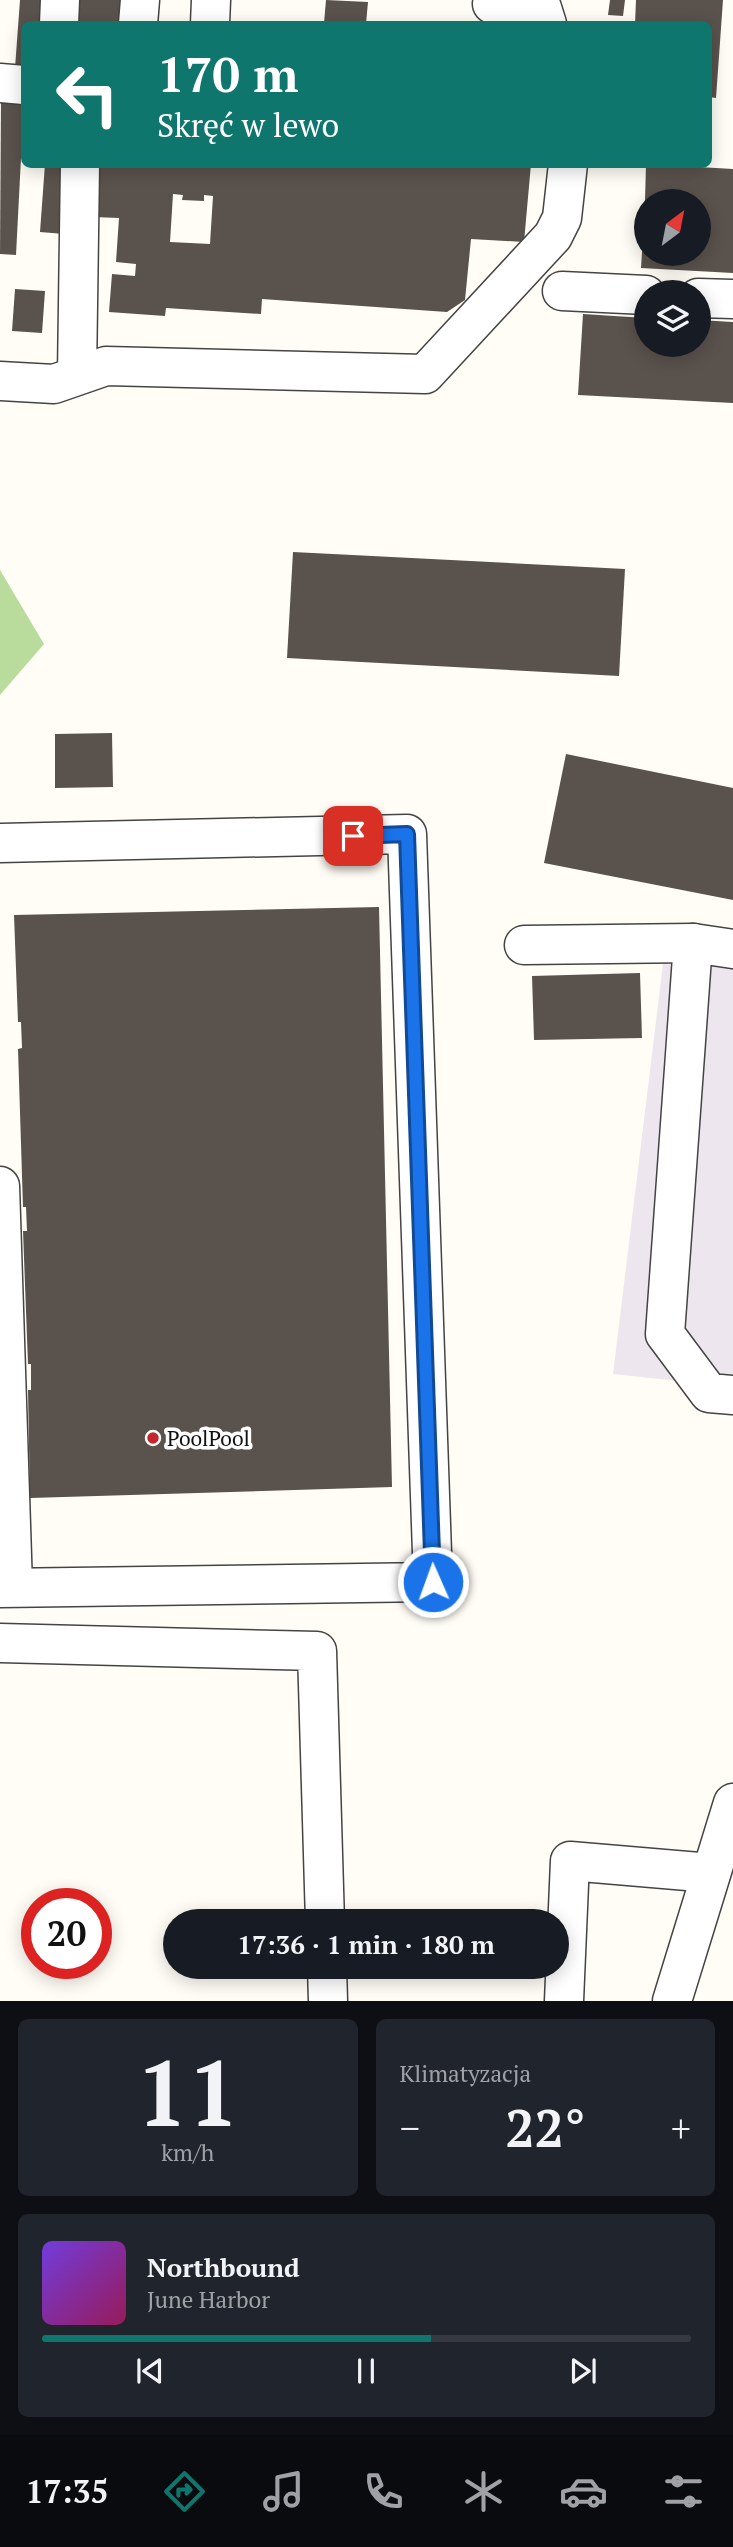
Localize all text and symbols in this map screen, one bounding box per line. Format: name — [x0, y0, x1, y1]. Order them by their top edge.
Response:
text: 170 m — [157, 41, 299, 106]
icon: left — [42, 49, 133, 140]
text: Skręć w lewo — [157, 104, 339, 146]
north arrow — [634, 189, 710, 266]
map controls — [634, 189, 711, 357]
button: layers — [634, 280, 711, 357]
pin — [323, 806, 383, 866]
icon: arrive — [334, 817, 372, 855]
place label: PoolPool — [167, 1424, 250, 1452]
marker: PoolPool — [145, 1430, 161, 1446]
position arrow — [396, 1545, 470, 1619]
speed limit sign: 20 — [21, 1888, 112, 1979]
text: 17:36 · 1 min · 180 m — [237, 1927, 495, 1961]
text: 11 — [136, 2031, 239, 2152]
text: Klimatyzacja — [400, 2058, 531, 2089]
text: 22° — [505, 2093, 585, 2162]
text: − — [400, 2103, 420, 2153]
text: + — [671, 2103, 691, 2153]
text: km/h — [161, 2137, 214, 2168]
text: Northbound — [147, 2250, 300, 2284]
text: June Harbor — [147, 2284, 270, 2315]
icon: previous — [131, 2352, 169, 2390]
icon: pause — [347, 2352, 385, 2390]
icon: next — [564, 2352, 602, 2390]
icon: directions — [160, 2467, 209, 2516]
icon: music — [259, 2467, 308, 2516]
icon: phone — [359, 2467, 408, 2516]
icon: climate — [459, 2467, 508, 2516]
icon: car — [559, 2467, 608, 2516]
icon: filters — [659, 2467, 708, 2516]
text: 17:35 — [25, 2470, 109, 2512]

